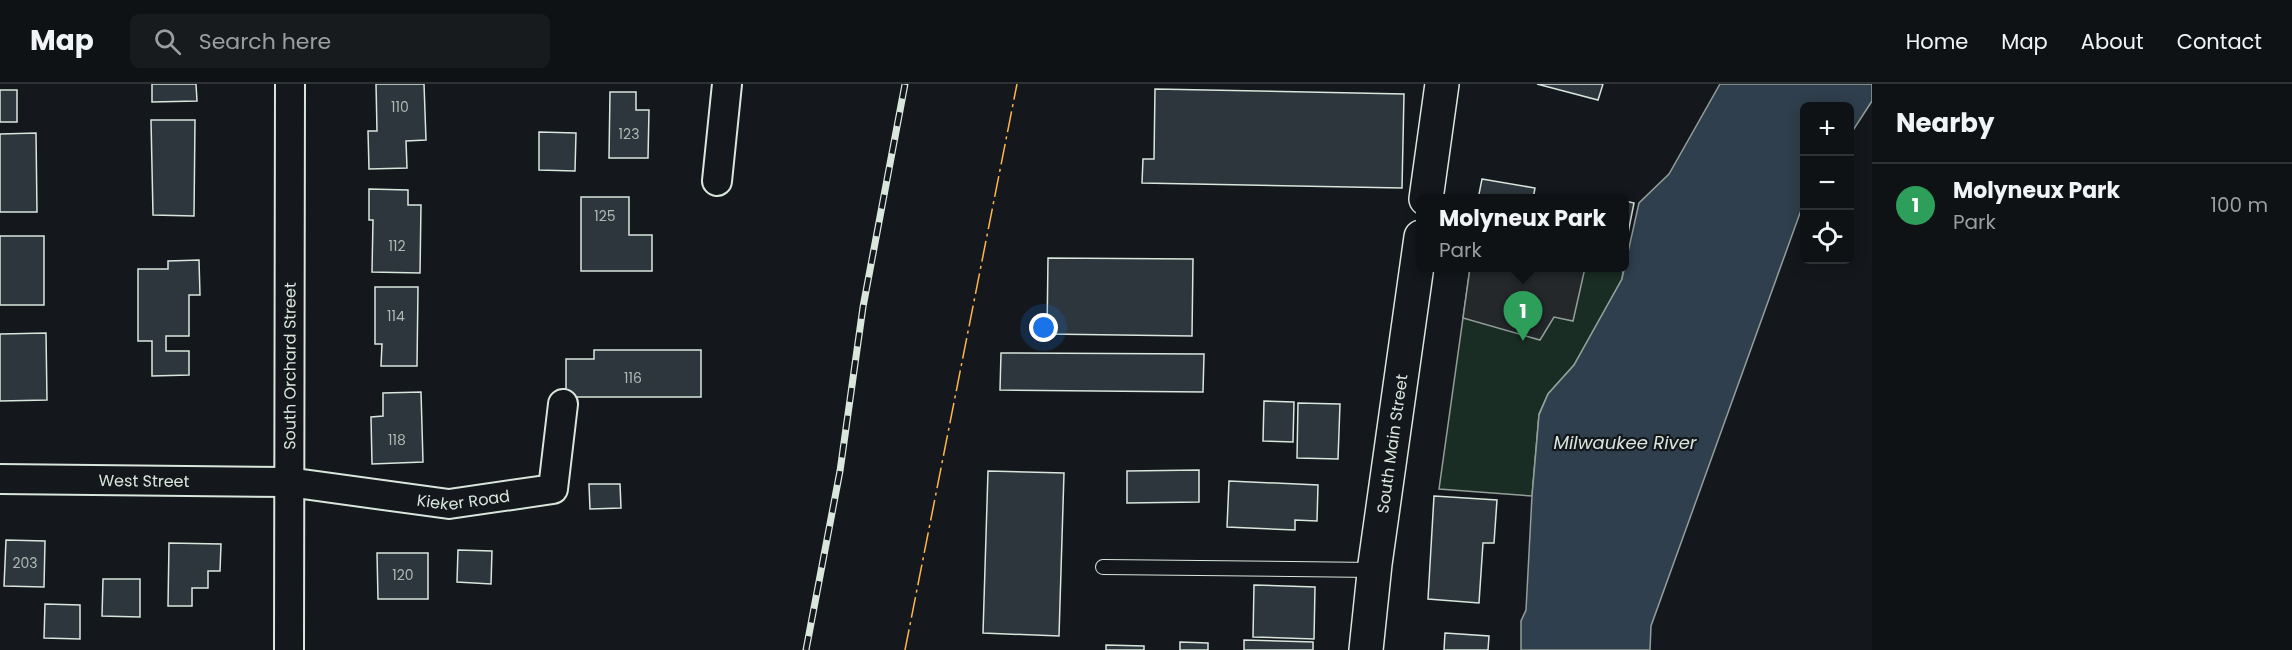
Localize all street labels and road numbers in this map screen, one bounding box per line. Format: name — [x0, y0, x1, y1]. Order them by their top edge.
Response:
street label: South Orchard Street — [278, 282, 302, 450]
street label: South Main Street — [1371, 373, 1414, 515]
street label: West Street — [98, 469, 190, 493]
street label: Kieker Road — [415, 484, 511, 516]

